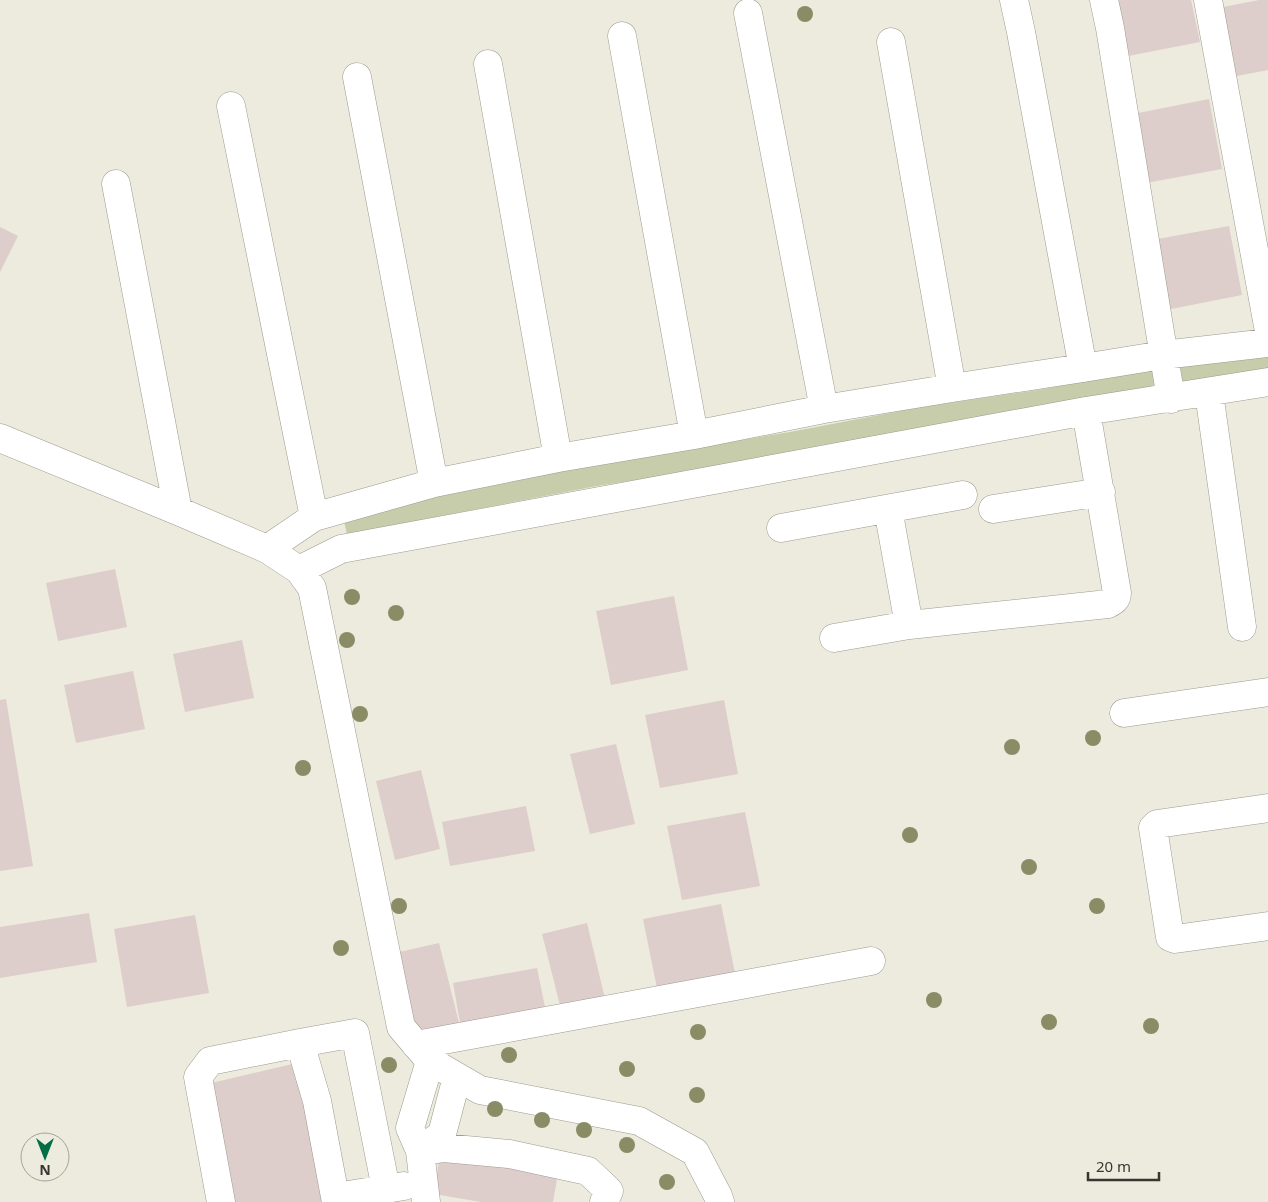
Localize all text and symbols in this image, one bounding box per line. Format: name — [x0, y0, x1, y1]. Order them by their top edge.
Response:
north arrow — [20, 1132, 70, 1182]
scale bar — [1088, 1150, 1159, 1182]
text: 20 m — [1096, 1156, 1131, 1176]
text: N — [39, 1161, 51, 1180]

